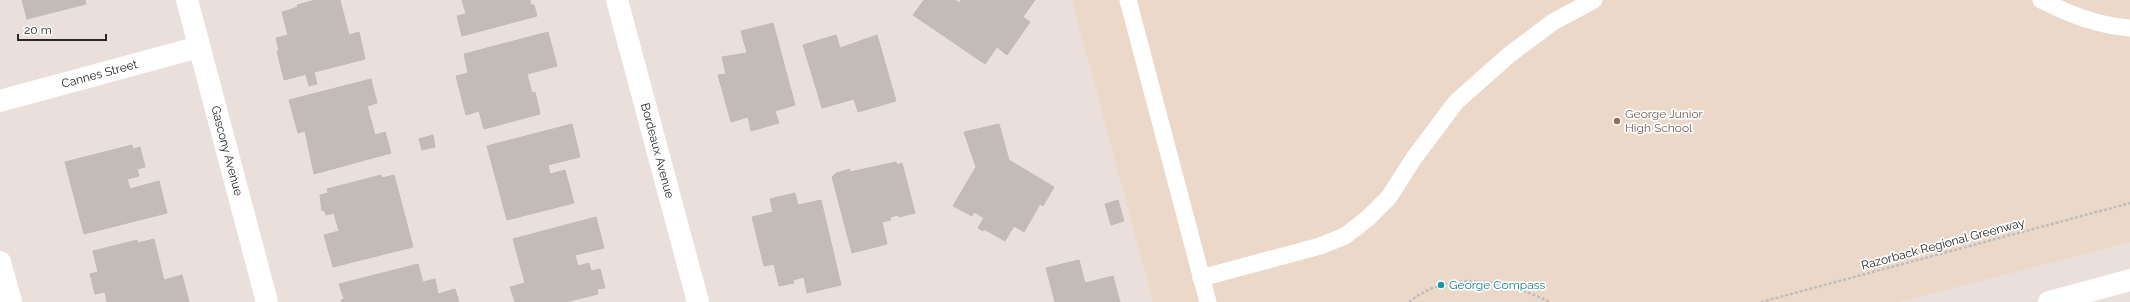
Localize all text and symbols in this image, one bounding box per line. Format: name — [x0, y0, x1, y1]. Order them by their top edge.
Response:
scale bar — [18, 16, 106, 42]
text: 20 m — [24, 23, 52, 37]
street label: Cannes Street — [60, 57, 139, 91]
street label: Bordeaux Avenue — [638, 101, 677, 200]
street label: Gascony Avenue — [208, 104, 246, 197]
place label: George Junior High School — [1625, 107, 1704, 135]
marker: George Junior High School — [1612, 116, 1622, 126]
street label: Razorback Regional Greenway — [1860, 215, 2027, 273]
place label: George Compass — [1449, 278, 1545, 292]
marker: George Compass — [1436, 280, 1446, 290]

